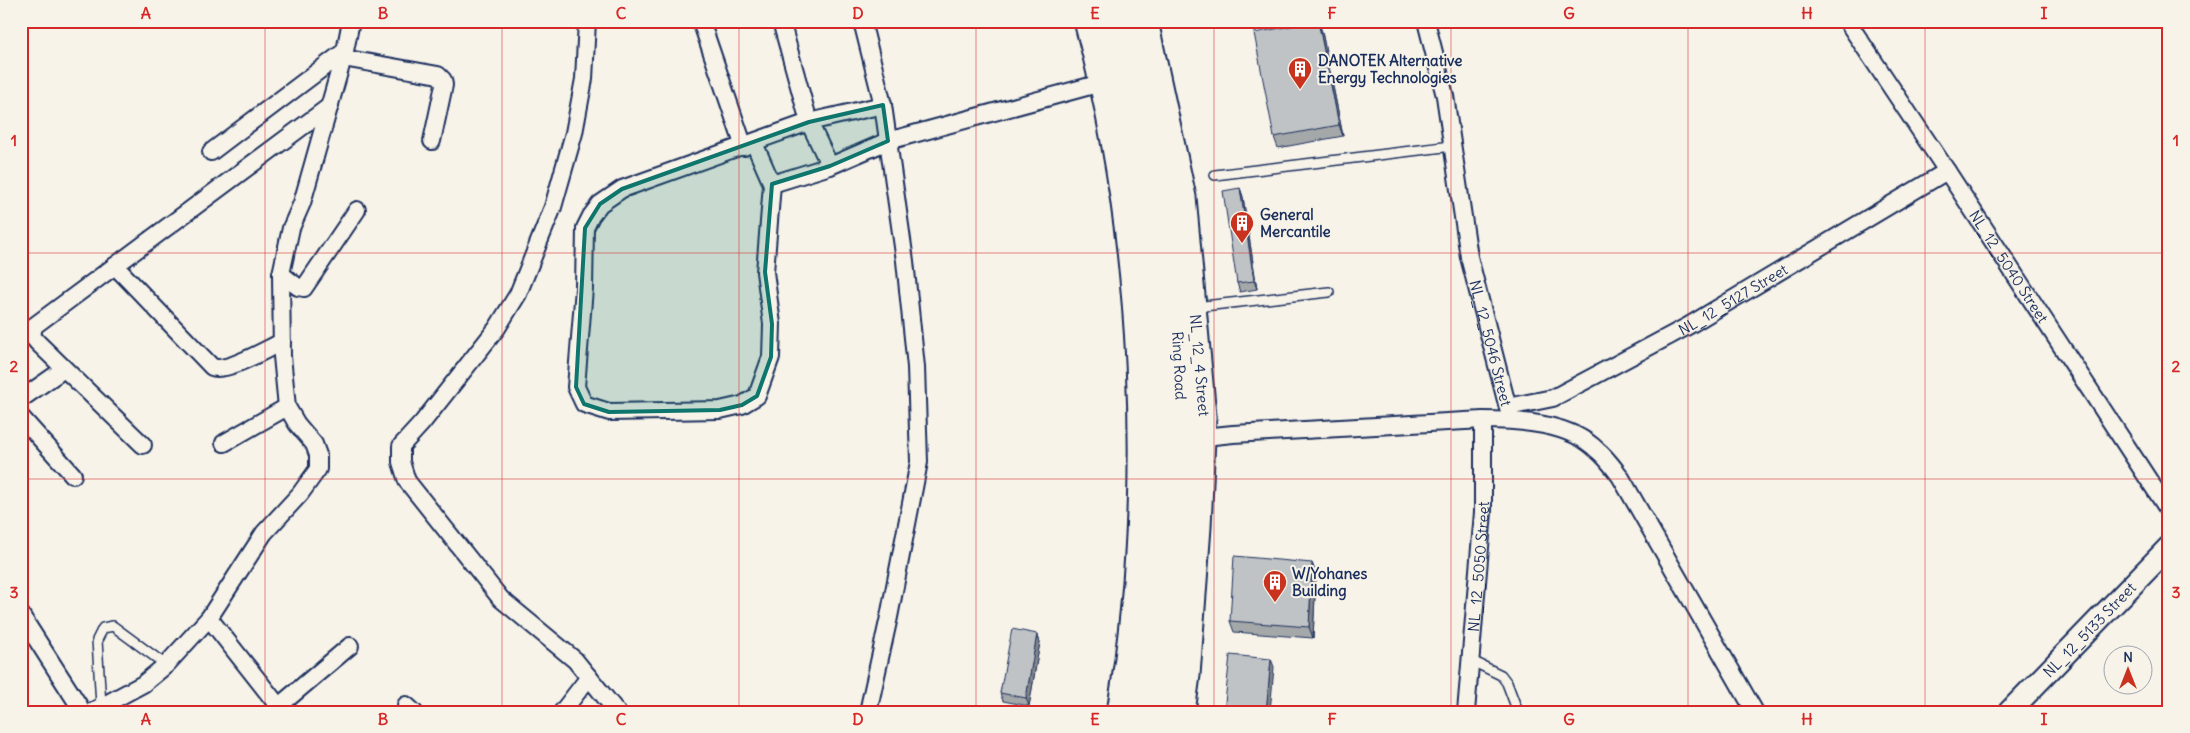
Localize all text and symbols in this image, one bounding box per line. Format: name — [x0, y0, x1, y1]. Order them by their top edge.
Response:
text: A — [141, 3, 151, 23]
text: B — [378, 3, 389, 23]
text: C — [616, 3, 627, 23]
text: D — [852, 3, 864, 23]
text: E — [1090, 3, 1100, 23]
text: F — [1327, 3, 1337, 23]
text: G — [1563, 3, 1575, 23]
text: H — [1801, 3, 1813, 23]
text: I — [2041, 3, 2048, 23]
place label: DANOTEK Alternative Energy Technologies — [1318, 51, 1462, 88]
building icon: DANOTEK Alternative Energy Technologies — [1287, 56, 1313, 90]
text: 1 — [11, 130, 17, 150]
text: 1 — [2173, 130, 2179, 150]
place label: General Mercantile — [1260, 205, 1331, 241]
street label: NL_12_5040 Street — [1965, 206, 2053, 326]
building icon: General Mercantile — [1229, 210, 1255, 244]
street label: NL_12_5127 Street — [1675, 259, 1791, 339]
street label: NL_12_5046 Street — [1466, 278, 1517, 408]
street label: NL_12_4 Street — [1186, 313, 1214, 417]
street label: Ring Road — [1168, 331, 1191, 400]
text: 2 — [10, 356, 19, 376]
text: 2 — [2172, 356, 2181, 376]
street label: NL_12_5050 Street — [1463, 501, 1493, 632]
place label: W/Yohanes Building — [1292, 564, 1367, 601]
building icon: W/Yohanes Building — [1262, 569, 1288, 603]
street label: NL_12_5133 Street — [2039, 579, 2139, 681]
text: 3 — [9, 582, 19, 602]
text: 3 — [2171, 582, 2181, 602]
north arrow — [2102, 646, 2152, 696]
text: A — [141, 709, 151, 729]
text: B — [378, 709, 389, 729]
text: C — [616, 709, 627, 729]
text: D — [852, 709, 864, 729]
text: E — [1090, 709, 1100, 729]
text: F — [1327, 709, 1337, 729]
text: G — [1563, 709, 1575, 729]
text: H — [1801, 709, 1813, 729]
text: I — [2041, 709, 2048, 729]

